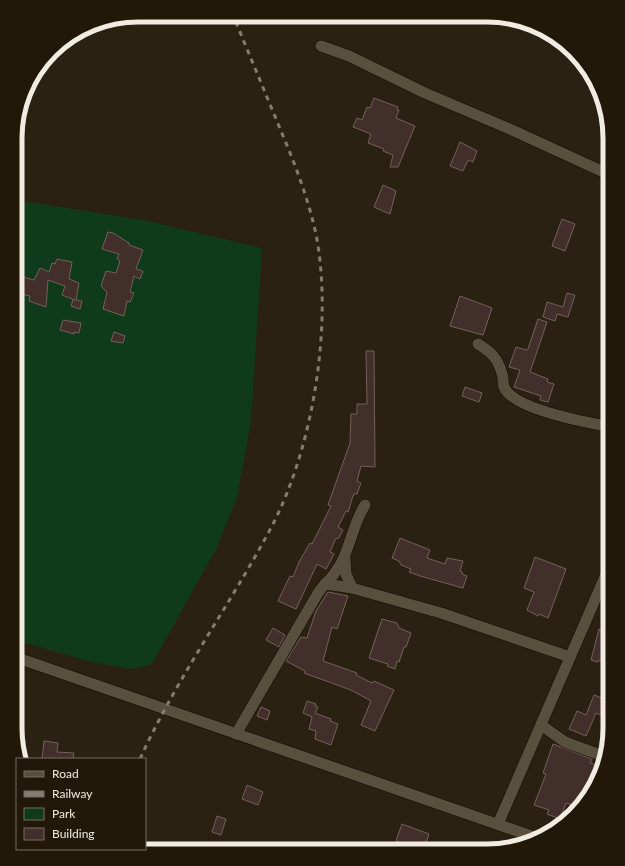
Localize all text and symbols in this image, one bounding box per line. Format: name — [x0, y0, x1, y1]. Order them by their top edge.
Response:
legend — [16, 758, 146, 850]
text: Road — [52, 766, 79, 781]
text: Railway — [52, 786, 93, 801]
text: Park — [52, 806, 76, 821]
text: Building — [52, 826, 95, 841]

